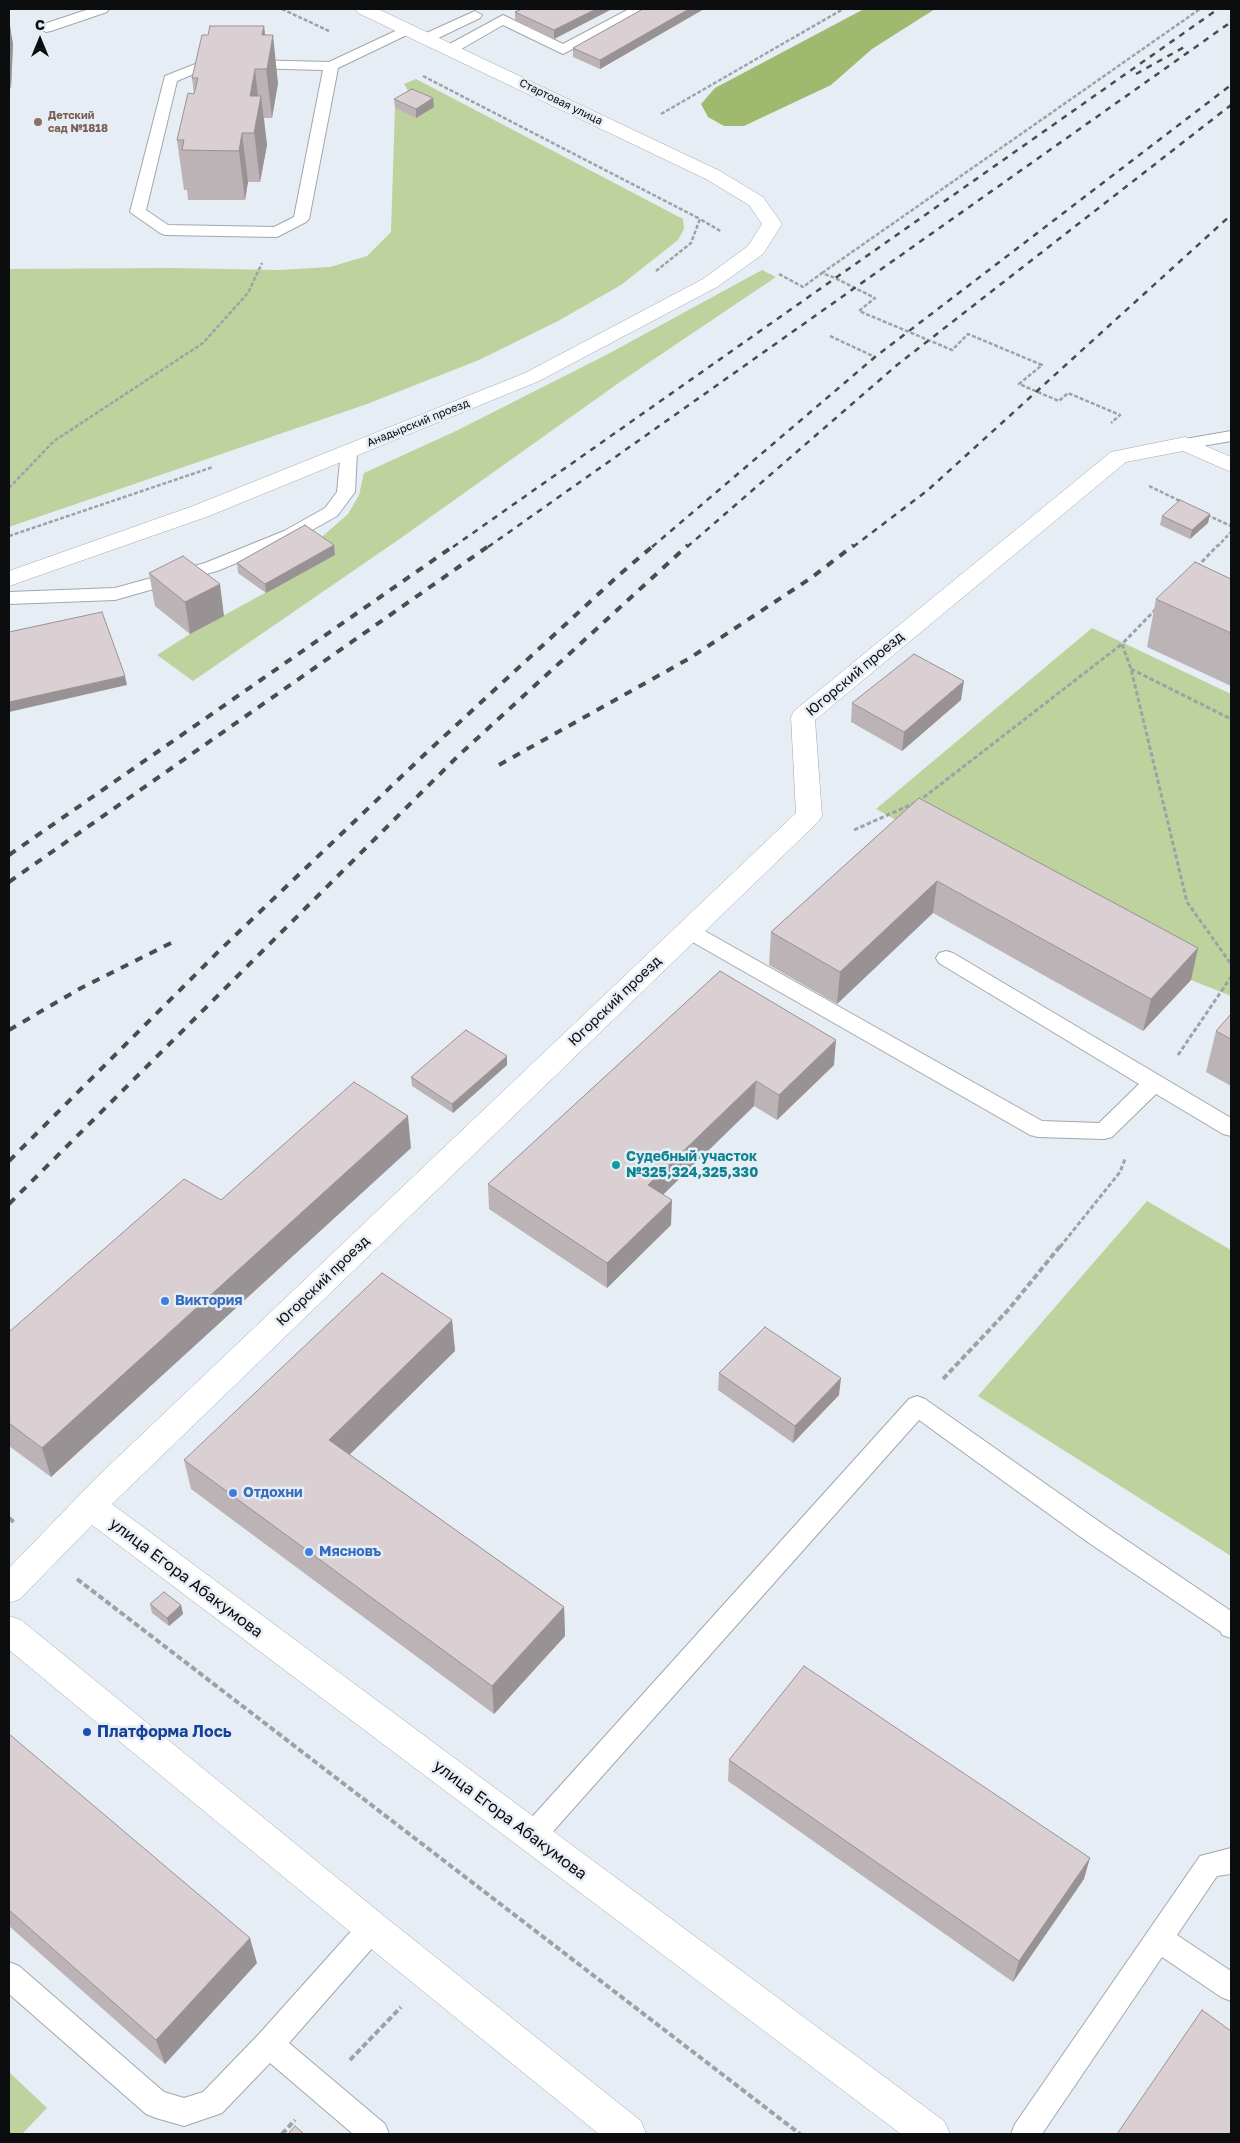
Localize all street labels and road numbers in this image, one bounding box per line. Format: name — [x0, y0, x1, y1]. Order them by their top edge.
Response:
street label: Стартовая улица — [517, 76, 605, 128]
street label: Анадырский проезд — [365, 396, 471, 450]
street label: Югорский проезд — [803, 628, 907, 720]
street label: Югорский проезд — [565, 953, 665, 1049]
street label: Югорский проезд — [273, 1233, 373, 1329]
street label: улица Егора Абакумова — [106, 1514, 266, 1642]
street label: улица Егора Абакумова — [430, 1756, 590, 1884]

